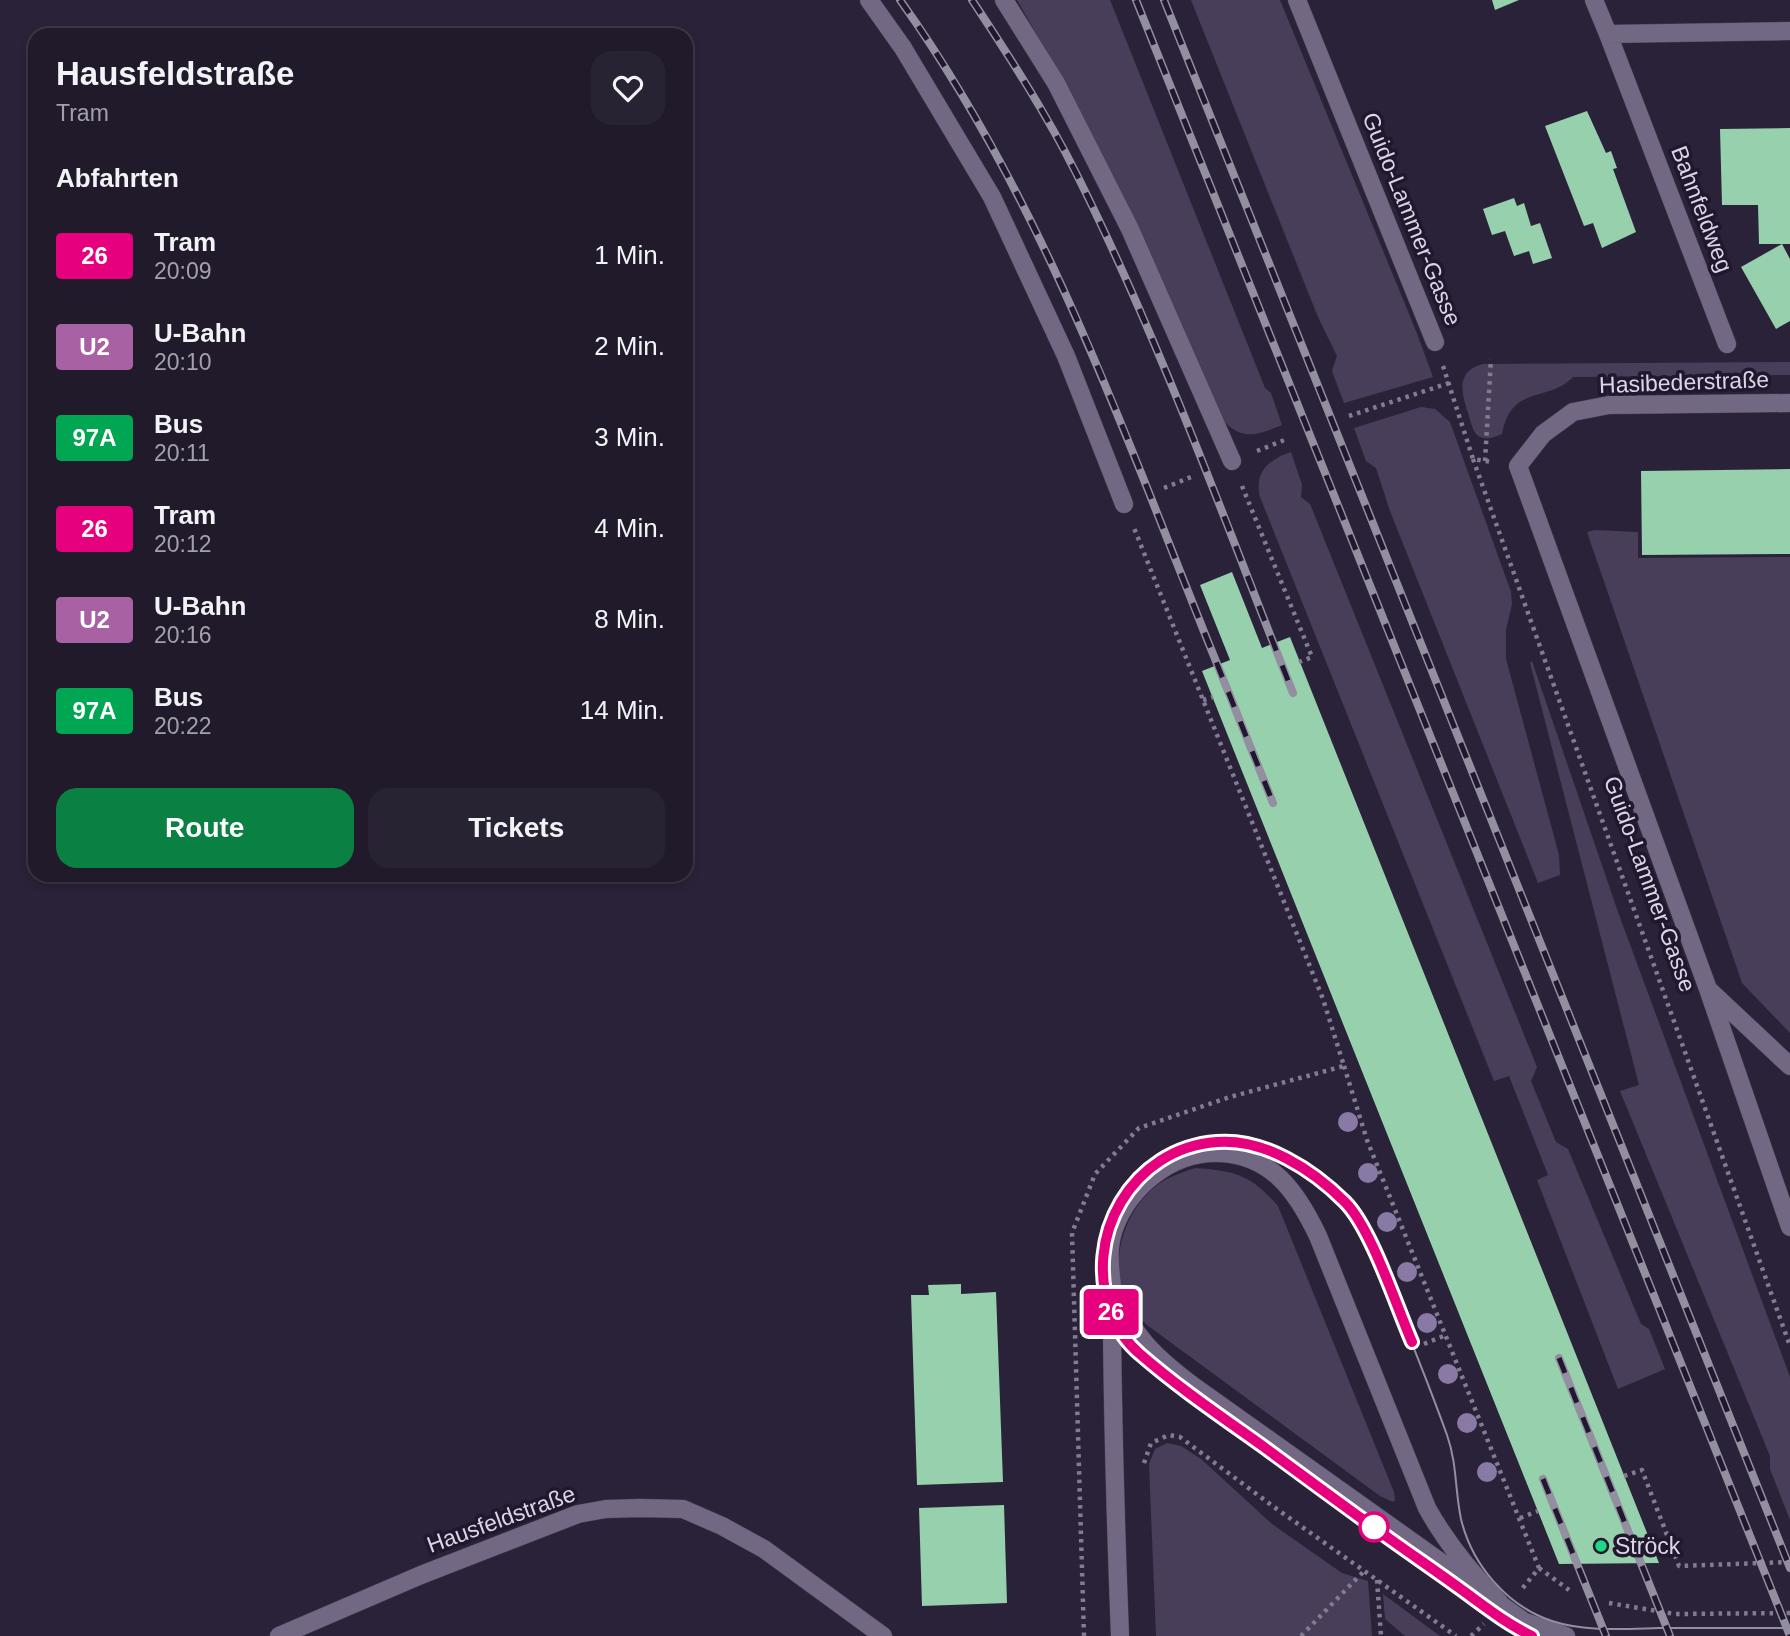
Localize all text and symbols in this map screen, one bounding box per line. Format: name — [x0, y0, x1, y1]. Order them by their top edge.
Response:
button: heart — [591, 51, 665, 125]
text: Hausfeldstraße — [56, 55, 294, 92]
text: Tram — [56, 100, 109, 126]
street label: Guido-Lammer-Gasse — [1357, 109, 1467, 329]
street label: Bahnfeldweg — [1666, 142, 1738, 276]
text: Abfahrten — [56, 163, 179, 193]
text: Tram — [154, 227, 216, 257]
text: 1 Min. — [594, 240, 665, 270]
text: 26 — [81, 242, 108, 269]
text: 20:09 — [154, 258, 212, 284]
text: U-Bahn — [154, 318, 246, 348]
text: 2 Min. — [594, 331, 665, 361]
text: U2 — [79, 333, 110, 360]
text: 20:10 — [154, 349, 212, 375]
street label: Hasibederstraße — [1599, 366, 1769, 398]
text: Bus — [154, 409, 203, 439]
text: 3 Min. — [594, 422, 665, 452]
text: 97A — [72, 424, 117, 451]
text: 20:11 — [154, 440, 210, 466]
text: Tram — [154, 500, 216, 530]
text: 4 Min. — [594, 513, 665, 543]
text: 26 — [81, 515, 108, 542]
text: 20:12 — [154, 531, 212, 557]
text: U-Bahn — [154, 591, 246, 621]
text: 8 Min. — [594, 604, 665, 634]
text: U2 — [79, 606, 110, 633]
text: 20:16 — [154, 622, 212, 648]
text: Bus — [154, 682, 203, 712]
text: 14 Min. — [580, 695, 665, 725]
text: 97A — [72, 697, 117, 724]
text: 20:22 — [154, 713, 212, 739]
street label: Guido-Lammer-Gasse — [1599, 773, 1701, 995]
button: Route — [56, 788, 354, 868]
button: Tickets — [368, 788, 665, 868]
line badge: 26 — [1080, 1289, 1142, 1335]
text: 26 — [1098, 1298, 1124, 1325]
street label: Hausfeldstraße — [423, 1480, 579, 1558]
unlabelled marker — [1359, 1512, 1389, 1542]
place label: Ströck — [1615, 1533, 1681, 1559]
marker: Ströck — [1593, 1538, 1609, 1554]

